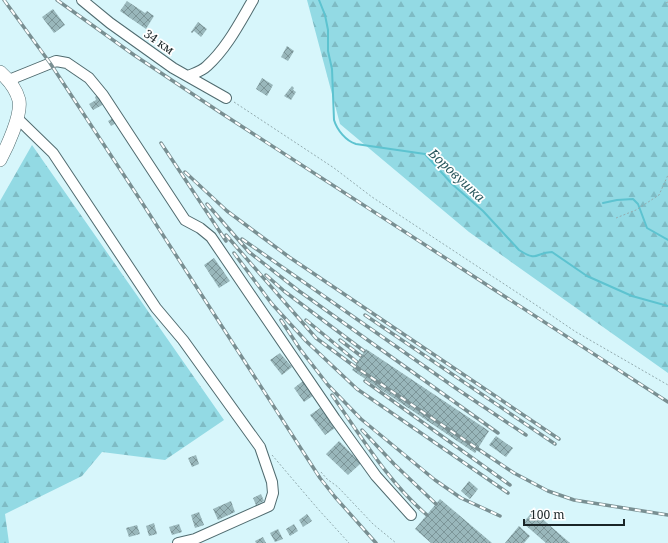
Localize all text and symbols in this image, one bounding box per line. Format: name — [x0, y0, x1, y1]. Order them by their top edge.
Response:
street label: 34 км — [141, 25, 178, 58]
water label: Боровушка — [424, 144, 489, 206]
scale bar — [524, 501, 624, 527]
text: 100 m — [530, 506, 565, 523]

